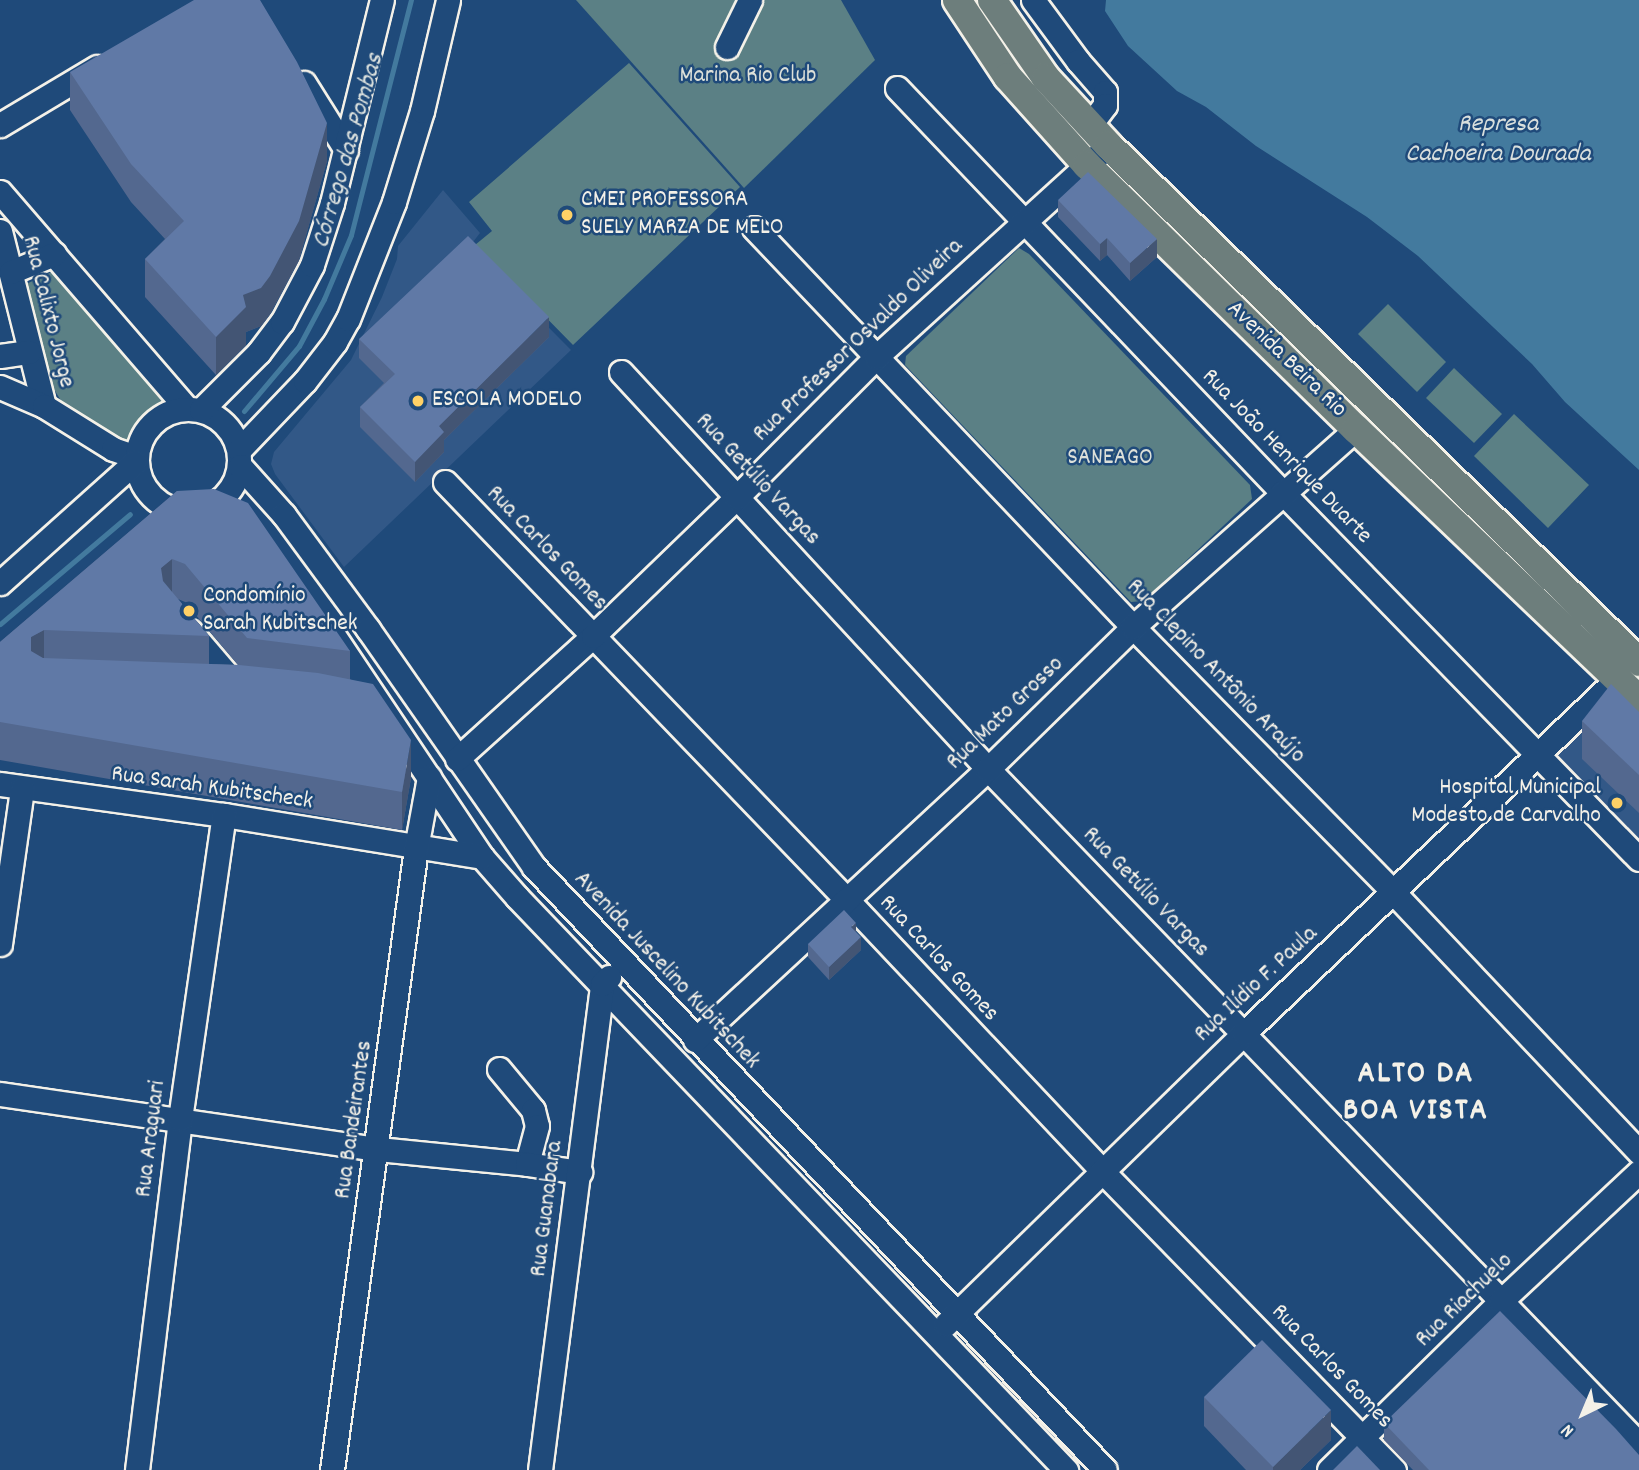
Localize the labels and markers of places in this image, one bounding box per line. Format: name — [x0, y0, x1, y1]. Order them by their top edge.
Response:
place label: CMEI PROFESSORA SUELY MARZA DE MELO — [581, 187, 784, 243]
marker: CMEI PROFESSORA SUELY MARZA DE MELO — [559, 207, 575, 223]
place label: ESCOLA MODELO — [432, 387, 582, 415]
marker: ESCOLA MODELO — [410, 393, 426, 409]
place label: Condomínio Sarah Kubitschek — [203, 583, 358, 639]
marker: Condomínio Sarah Kubitschek — [181, 603, 197, 619]
place label: Hospital Municipal Modesto de Carvalho — [1411, 775, 1601, 831]
marker: Hospital Municipal Modesto de Carvalho — [1607, 793, 1627, 813]

